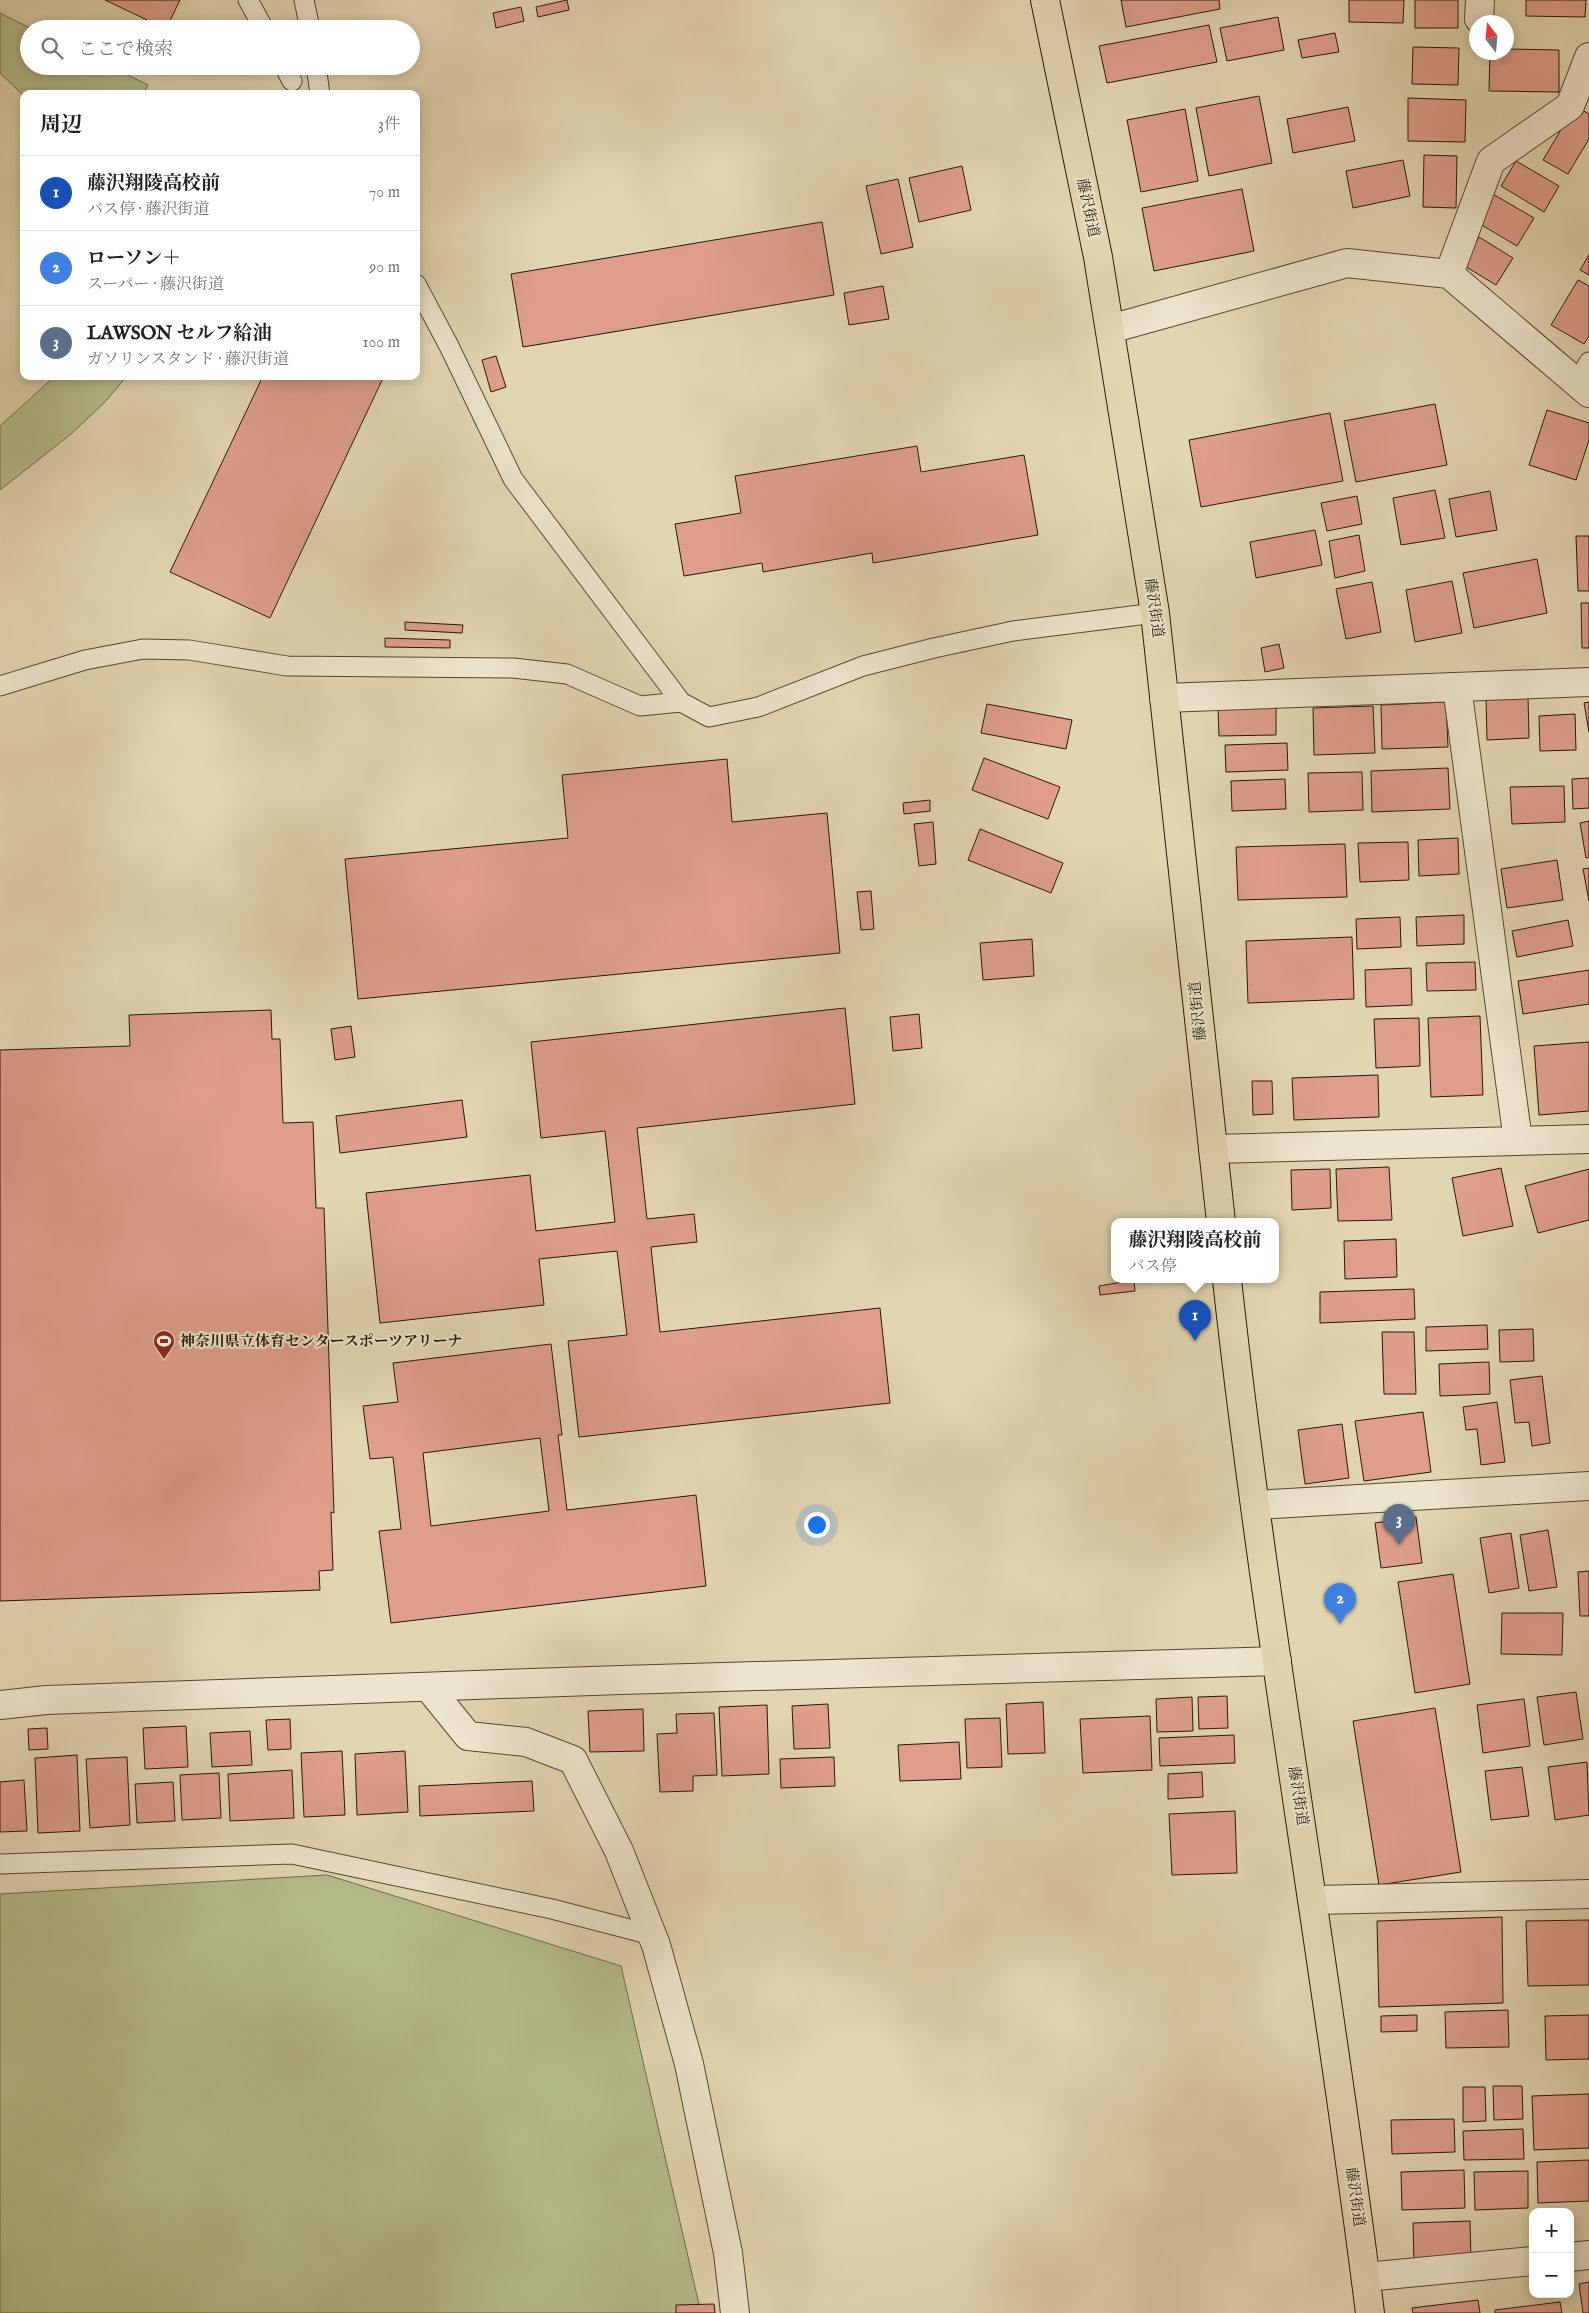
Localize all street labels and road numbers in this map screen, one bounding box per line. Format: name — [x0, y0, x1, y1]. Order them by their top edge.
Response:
street label: 藤沢街道 — [1072, 177, 1104, 239]
street label: 藤沢街道 — [1140, 577, 1168, 639]
street label: 藤沢街道 — [1185, 980, 1211, 1042]
street label: 藤沢街道 — [1284, 1765, 1312, 1827]
street label: 藤沢街道 — [1341, 2166, 1369, 2228]

